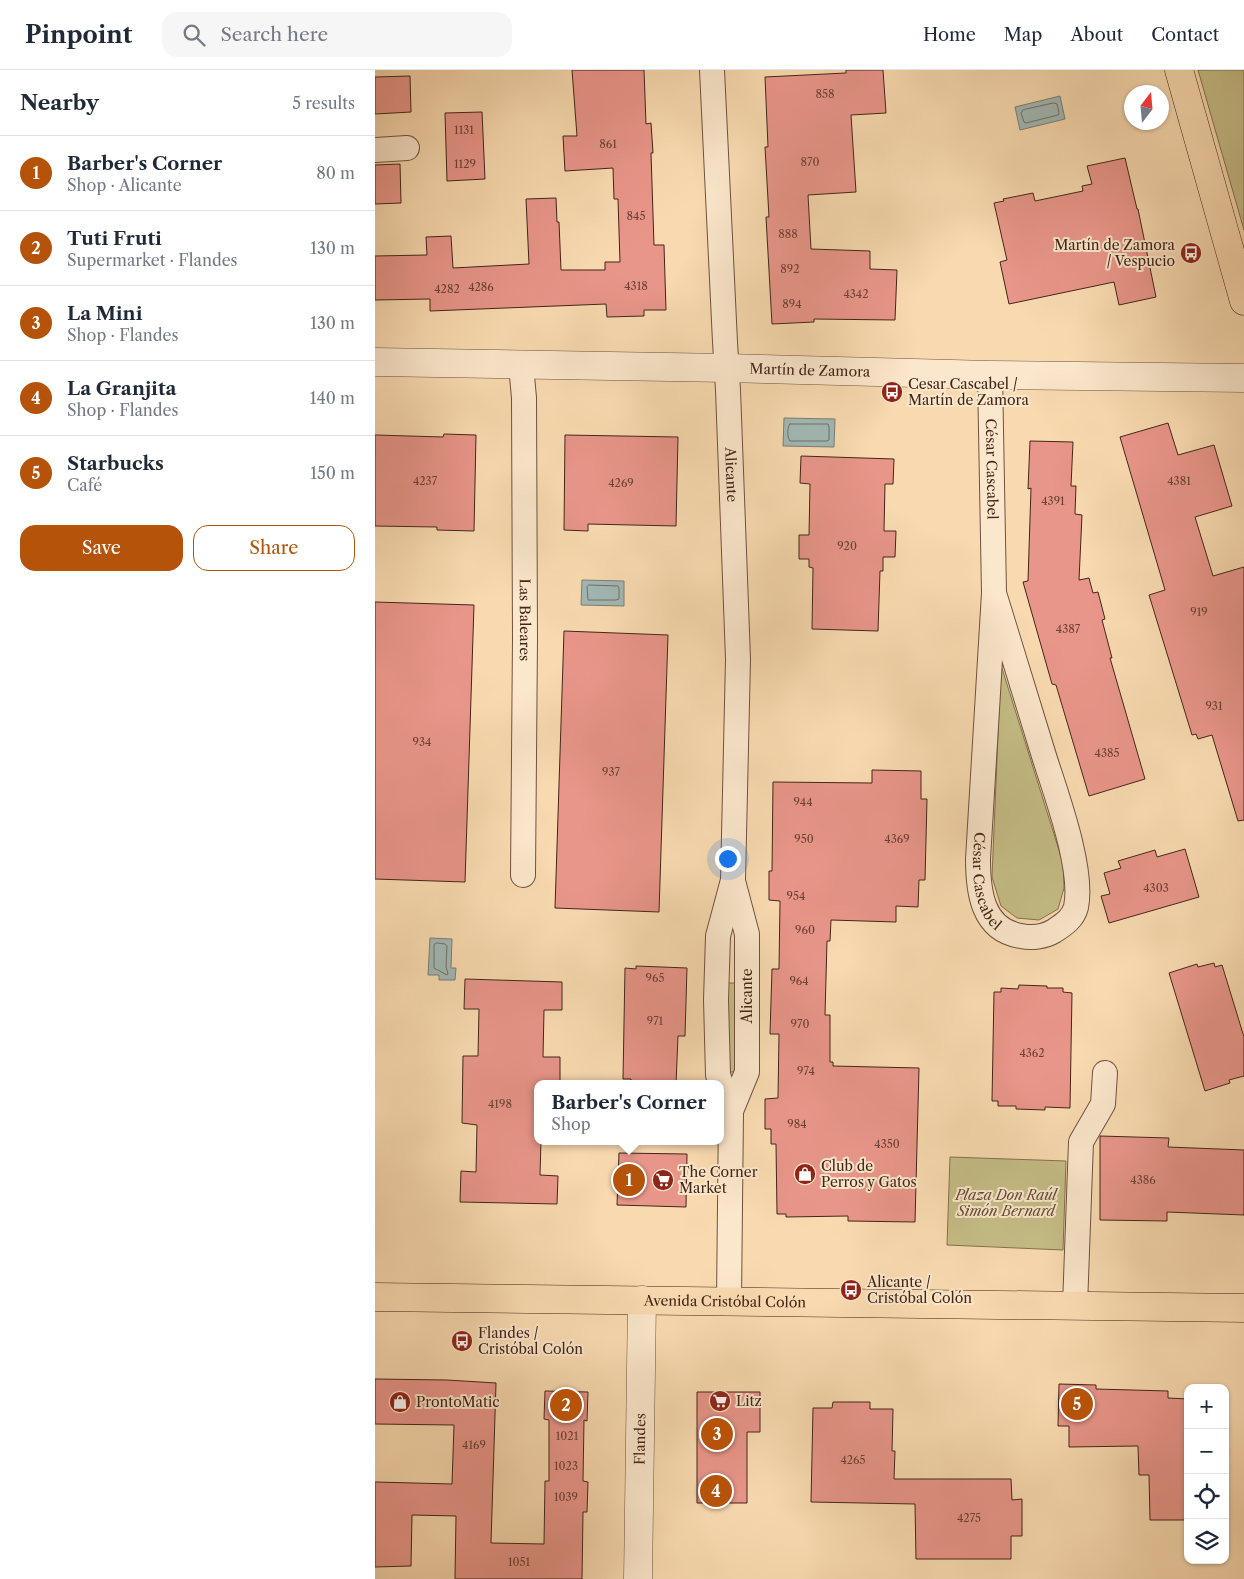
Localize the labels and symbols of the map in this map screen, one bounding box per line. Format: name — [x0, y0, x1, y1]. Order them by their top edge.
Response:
north arrow — [1124, 85, 1169, 130]
house number: 858 — [815, 87, 835, 101]
house number: 1131 — [454, 123, 474, 137]
house number: 861 — [599, 137, 617, 151]
house number: 870 — [801, 155, 819, 169]
house number: 1129 — [454, 157, 476, 171]
house number: 845 — [627, 209, 645, 223]
house number: 888 — [778, 227, 798, 241]
place label: Martín de Zamora / Vespucio — [1054, 236, 1176, 270]
bus stop icon: Martín de Zamora / Vespucio — [1179, 241, 1203, 265]
house number: 892 — [780, 262, 800, 276]
house number: 4318 — [624, 279, 648, 293]
house number: 4286 — [468, 280, 494, 294]
house number: 4282 — [434, 282, 460, 296]
house number: 4342 — [843, 287, 869, 301]
house number: 894 — [782, 297, 802, 311]
street label: Martín de Zamora — [749, 360, 871, 381]
place label: Cesar Cascabel / Martín de Zamora — [908, 375, 1029, 409]
bus stop icon: Cesar Cascabel / Martín de Zamora — [880, 380, 904, 404]
street label: César Cascabel — [982, 418, 1002, 520]
street label: Alicante — [721, 446, 741, 503]
house number: 4237 — [413, 474, 438, 488]
house number: 4381 — [1167, 474, 1191, 488]
house number: 4269 — [608, 476, 634, 490]
house number: 4391 — [1041, 494, 1065, 508]
house number: 920 — [837, 539, 857, 553]
street label: Las Baleares — [516, 578, 534, 661]
house number: 919 — [1190, 605, 1208, 619]
house number: 4387 — [1056, 622, 1081, 636]
house number: 931 — [1205, 699, 1223, 713]
house number: 934 — [413, 735, 431, 749]
house number: 4385 — [1095, 746, 1119, 760]
house number: 937 — [602, 765, 621, 779]
house number: 944 — [793, 795, 813, 809]
street label: César Cascabel — [969, 831, 1005, 934]
house number: 950 — [794, 832, 814, 846]
house number: 4369 — [884, 832, 910, 846]
your location — [715, 846, 741, 872]
house number: 4303 — [1143, 881, 1169, 895]
house number: 954 — [787, 889, 805, 903]
house number: 960 — [795, 923, 815, 937]
street label: Alicante — [738, 968, 756, 1025]
house number: 965 — [646, 971, 664, 985]
house number: 964 — [789, 974, 809, 988]
house number: 971 — [647, 1014, 664, 1028]
house number: 970 — [791, 1017, 809, 1031]
house number: 4362 — [1019, 1046, 1045, 1060]
house number: 974 — [797, 1064, 815, 1078]
house number: 4198 — [488, 1097, 512, 1111]
house number: 984 — [787, 1117, 807, 1131]
house number: 4350 — [874, 1137, 900, 1151]
place label: Club de Perros y Gatos — [821, 1157, 917, 1191]
pin: 1 — [613, 1161, 645, 1199]
shop icon: Club de Perros y Gatos — [793, 1162, 817, 1186]
place label: The Corner Market — [679, 1163, 758, 1197]
supermarket icon: The Corner Market — [651, 1168, 675, 1192]
house number: 4386 — [1130, 1173, 1156, 1187]
park label: Plaza Don Raúl Simón Bernard — [954, 1186, 1058, 1220]
place label: Alicante / Cristóbal Colón — [866, 1273, 972, 1307]
bus stop icon: Alicante / Cristóbal Colón — [839, 1278, 863, 1302]
street label: Avenida Cristóbal Colón — [643, 1291, 806, 1311]
place label: Flandes / Cristóbal Colón — [478, 1324, 583, 1358]
bus stop icon: Flandes / Cristóbal Colón — [450, 1329, 474, 1353]
pin: 5 — [1061, 1385, 1093, 1423]
pin: 2 — [550, 1386, 582, 1424]
supermarket icon: Litz — [708, 1389, 732, 1413]
shop icon: ProntoMatic — [388, 1390, 412, 1414]
place label: Litz — [736, 1392, 762, 1410]
place label: ProntoMatic — [416, 1393, 500, 1411]
street label: Flandes — [631, 1413, 649, 1465]
pin: 3 — [701, 1415, 733, 1453]
house number: 1021 — [556, 1429, 579, 1443]
house number: 4169 — [462, 1438, 486, 1452]
house number: 4265 — [840, 1453, 866, 1467]
house number: 1023 — [554, 1459, 578, 1473]
pin: 4 — [700, 1472, 732, 1510]
house number: 1039 — [554, 1490, 578, 1504]
house number: 4275 — [957, 1511, 981, 1525]
house number: 1051 — [508, 1555, 530, 1569]

